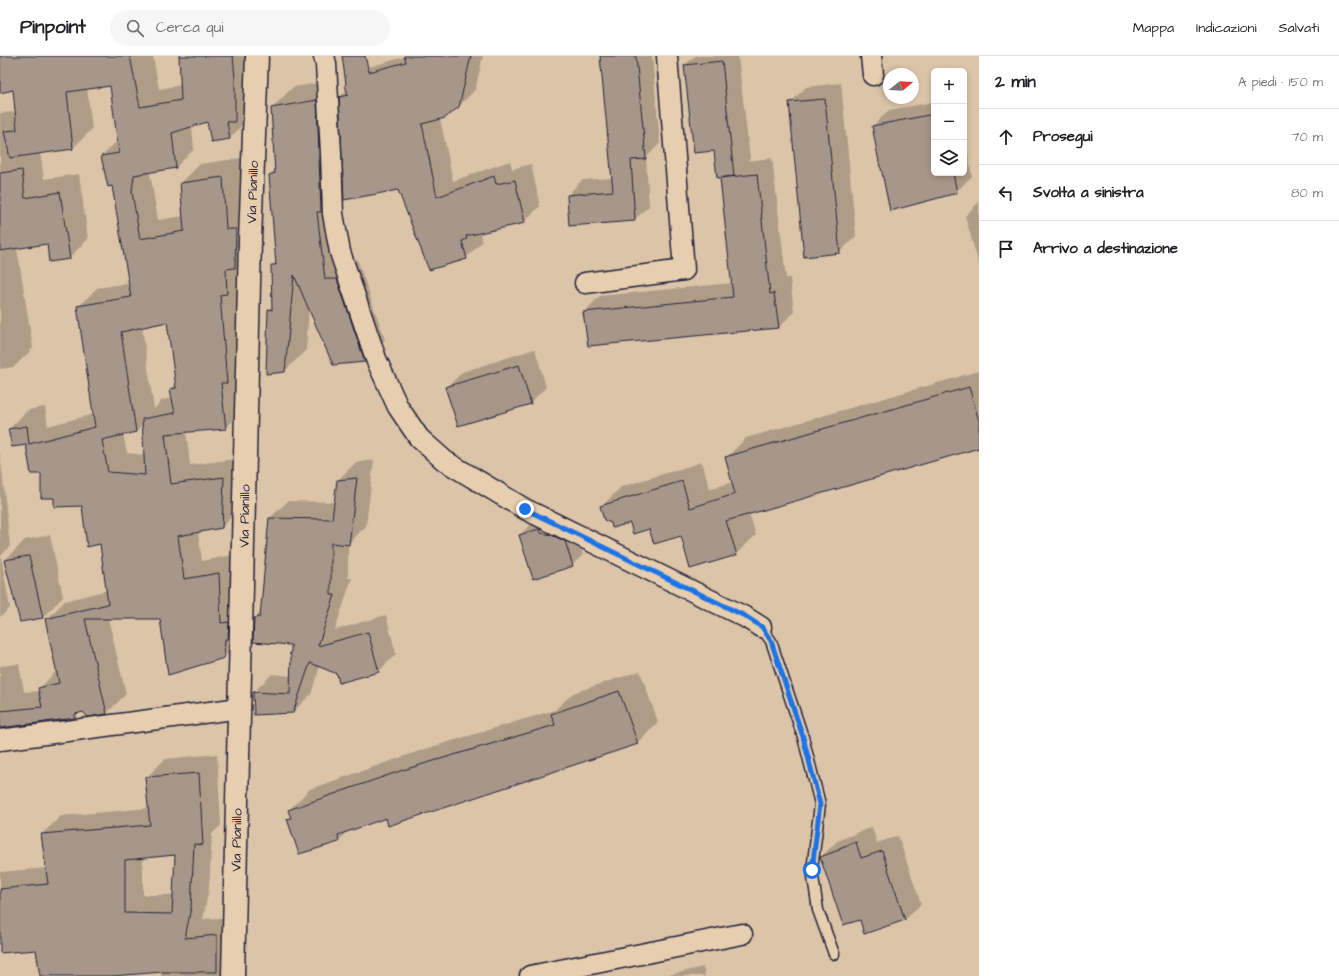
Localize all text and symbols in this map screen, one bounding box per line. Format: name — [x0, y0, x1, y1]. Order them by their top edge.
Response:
search box — [110, 10, 390, 46]
text: Pinpoint — [20, 14, 86, 41]
icon: search — [124, 17, 146, 39]
text: Cerca qui — [156, 17, 224, 38]
text: Mappa — [1133, 18, 1174, 38]
text: Indicazioni — [1196, 18, 1257, 38]
text: Salvati — [1279, 18, 1319, 38]
north arrow — [883, 68, 919, 104]
map controls — [931, 68, 967, 176]
button: + — [931, 68, 967, 104]
text: 2 min — [995, 70, 1036, 94]
text: A piedi · 150 m — [1238, 73, 1323, 91]
button: − — [931, 104, 967, 140]
icon: ahead — [995, 126, 1017, 148]
text: Prosegui — [1033, 126, 1093, 147]
text: 70 m — [1291, 128, 1323, 146]
button: layers — [931, 140, 967, 176]
street label: Via Pianillo — [242, 160, 264, 224]
icon: left — [995, 182, 1017, 204]
text: Svolta a sinistra — [1033, 182, 1144, 203]
text: 80 m — [1291, 184, 1323, 202]
icon: arrive — [995, 238, 1017, 260]
text: Arrivo a destinazione — [1033, 238, 1178, 259]
street label: Via Pianillo — [234, 484, 256, 548]
route end — [516, 500, 534, 518]
street label: Via Pianillo — [226, 808, 248, 872]
route start — [803, 861, 821, 879]

